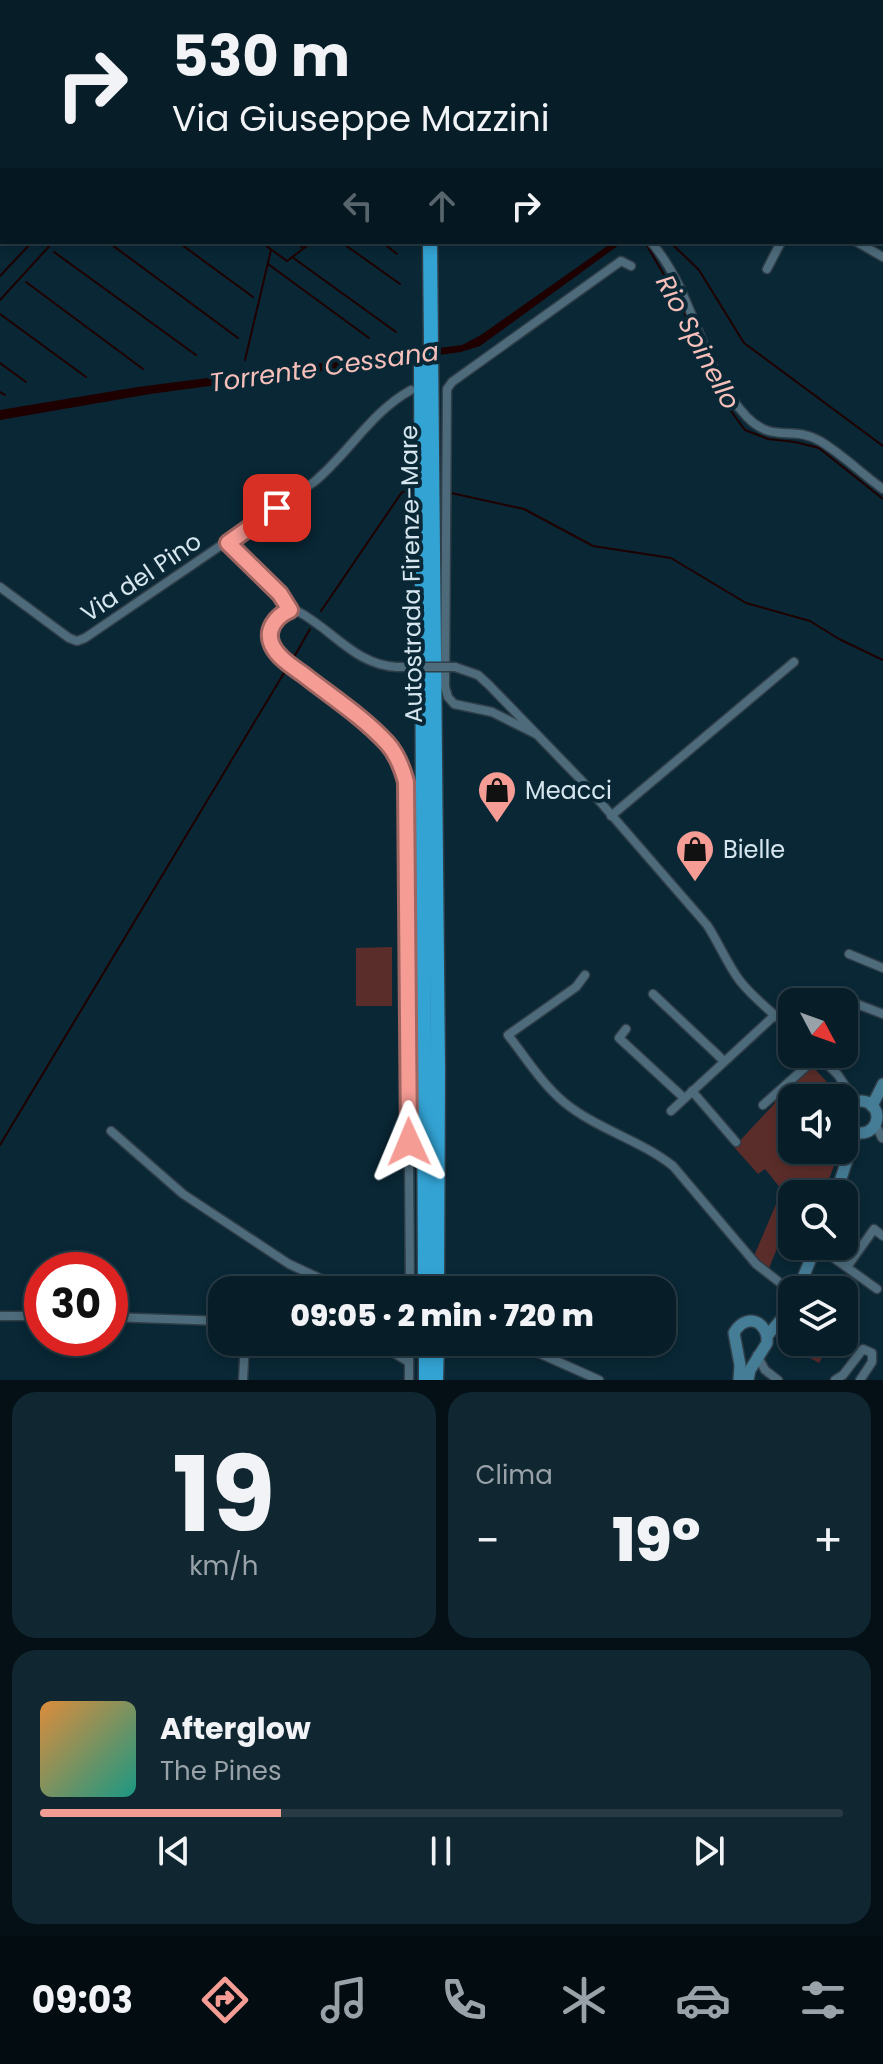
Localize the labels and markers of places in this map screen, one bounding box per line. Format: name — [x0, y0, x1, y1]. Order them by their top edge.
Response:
pin — [243, 474, 311, 542]
shop icon: Meacci — [476, 769, 518, 824]
place label: Meacci — [525, 774, 612, 807]
shop icon: Bielle — [674, 828, 716, 883]
place label: Bielle — [723, 833, 785, 866]

